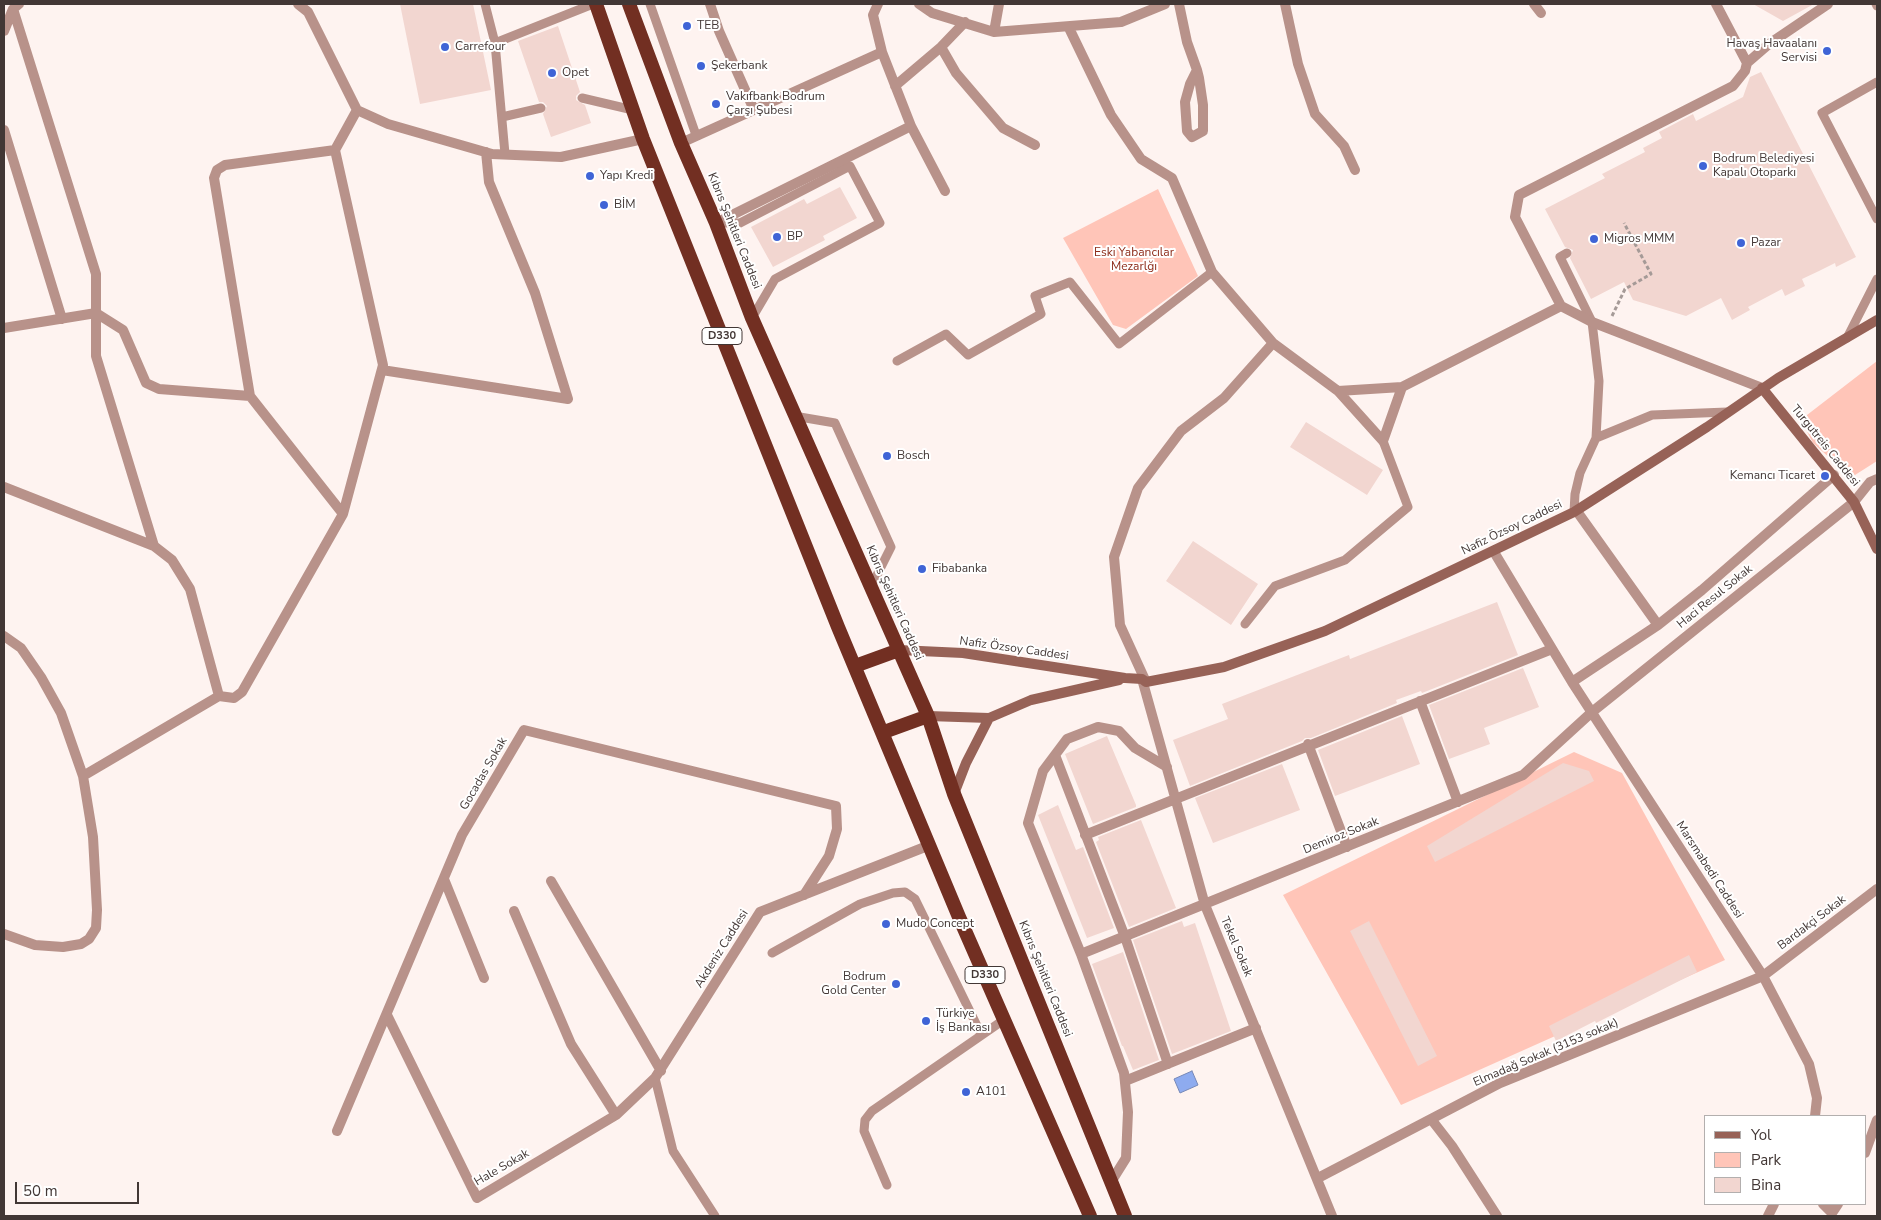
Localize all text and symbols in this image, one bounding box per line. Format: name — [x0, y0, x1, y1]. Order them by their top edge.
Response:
place label: TEB — [697, 19, 719, 33]
marker: TEB — [681, 20, 693, 32]
place label: Havaş Havaalanı Servisi — [1727, 37, 1817, 65]
place label: Carrefour — [455, 40, 506, 54]
marker: Carrefour — [439, 41, 451, 53]
marker: Havaş Havaalanı Servisi — [1821, 45, 1833, 57]
place label: Şekerbank — [711, 59, 767, 73]
marker: Şekerbank — [695, 60, 707, 72]
place label: Opet — [562, 66, 589, 80]
marker: Opet — [546, 67, 558, 79]
place label: Vakıfbank Bodrum Çarşı Şubesi — [726, 90, 825, 118]
marker: Vakıfbank Bodrum Çarşı Şubesi — [710, 98, 722, 110]
place label: Bodrum Belediyesi Kapalı Otoparkı — [1713, 152, 1814, 180]
marker: Bodrum Belediyesi Kapalı Otoparkı — [1697, 160, 1709, 172]
place label: Yapı Kredi — [600, 169, 653, 183]
marker: Yapı Kredi — [584, 170, 596, 182]
street label: Kıbrıs Şehitleri Caddesi — [704, 171, 764, 291]
place label: BİM — [614, 198, 635, 212]
marker: BİM — [598, 199, 610, 211]
place label: BP — [787, 230, 803, 244]
marker: BP — [771, 231, 783, 243]
place label: Migros MMM — [1604, 232, 1675, 246]
marker: Migros MMM — [1588, 233, 1600, 245]
place label: Pazar — [1751, 236, 1781, 250]
marker: Pazar — [1735, 237, 1747, 249]
park label: Eski Yabancılar Mezarlğı — [1094, 246, 1174, 274]
road number: D330 — [702, 328, 742, 344]
street label: Turgutreis Caddesi — [1788, 402, 1862, 490]
place label: Bosch — [897, 449, 930, 463]
marker: Bosch — [881, 450, 893, 462]
place label: Kemancı Ticaret — [1730, 469, 1815, 483]
marker: Kemancı Ticaret — [1819, 470, 1831, 482]
street label: Nafiz Özsoy Caddesi — [1459, 497, 1565, 559]
street label: Kıbrıs Şehitleri Caddesi — [862, 543, 926, 663]
place label: Fibabanka — [932, 562, 987, 576]
street label: Haci Resul Sokak — [1674, 562, 1756, 632]
marker: Fibabanka — [916, 563, 928, 575]
street label: Nafiz Özsoy Caddesi — [959, 634, 1069, 664]
street label: Gocadas Sokak — [457, 735, 511, 813]
street label: Demiroz Sokak — [1301, 814, 1381, 858]
street label: Marsmabedi Caddesi — [1672, 819, 1746, 921]
street label: Bardakçi Sokak — [1775, 893, 1849, 953]
street label: Akdeniz Caddesi — [692, 907, 752, 991]
street label: Tekel Sokak — [1217, 915, 1255, 979]
place label: Mudo Concept — [896, 917, 974, 931]
marker: Mudo Concept — [880, 918, 892, 930]
street label: Kıbrıs Şehitleri Caddesi — [1015, 919, 1075, 1039]
road number: D330 — [965, 966, 1005, 984]
place label: Bodrum Gold Center — [821, 970, 886, 998]
marker: Bodrum Gold Center — [890, 978, 902, 990]
place label: Türkiye İş Bankası — [936, 1007, 990, 1035]
marker: Türkiye İş Bankası — [920, 1015, 932, 1027]
street label: Elmadağ Sokak (3153 sokak) — [1471, 1016, 1621, 1090]
place label: A101 — [976, 1085, 1006, 1099]
marker: A101 — [960, 1086, 972, 1098]
legend — [1704, 1115, 1866, 1205]
text: Yol — [1751, 1125, 1772, 1145]
street label: Hale Sokak — [472, 1147, 532, 1189]
text: Park — [1751, 1150, 1781, 1170]
scale bar — [18, 1172, 141, 1204]
text: Bina — [1751, 1175, 1781, 1195]
text: 50 m — [23, 1181, 58, 1201]

